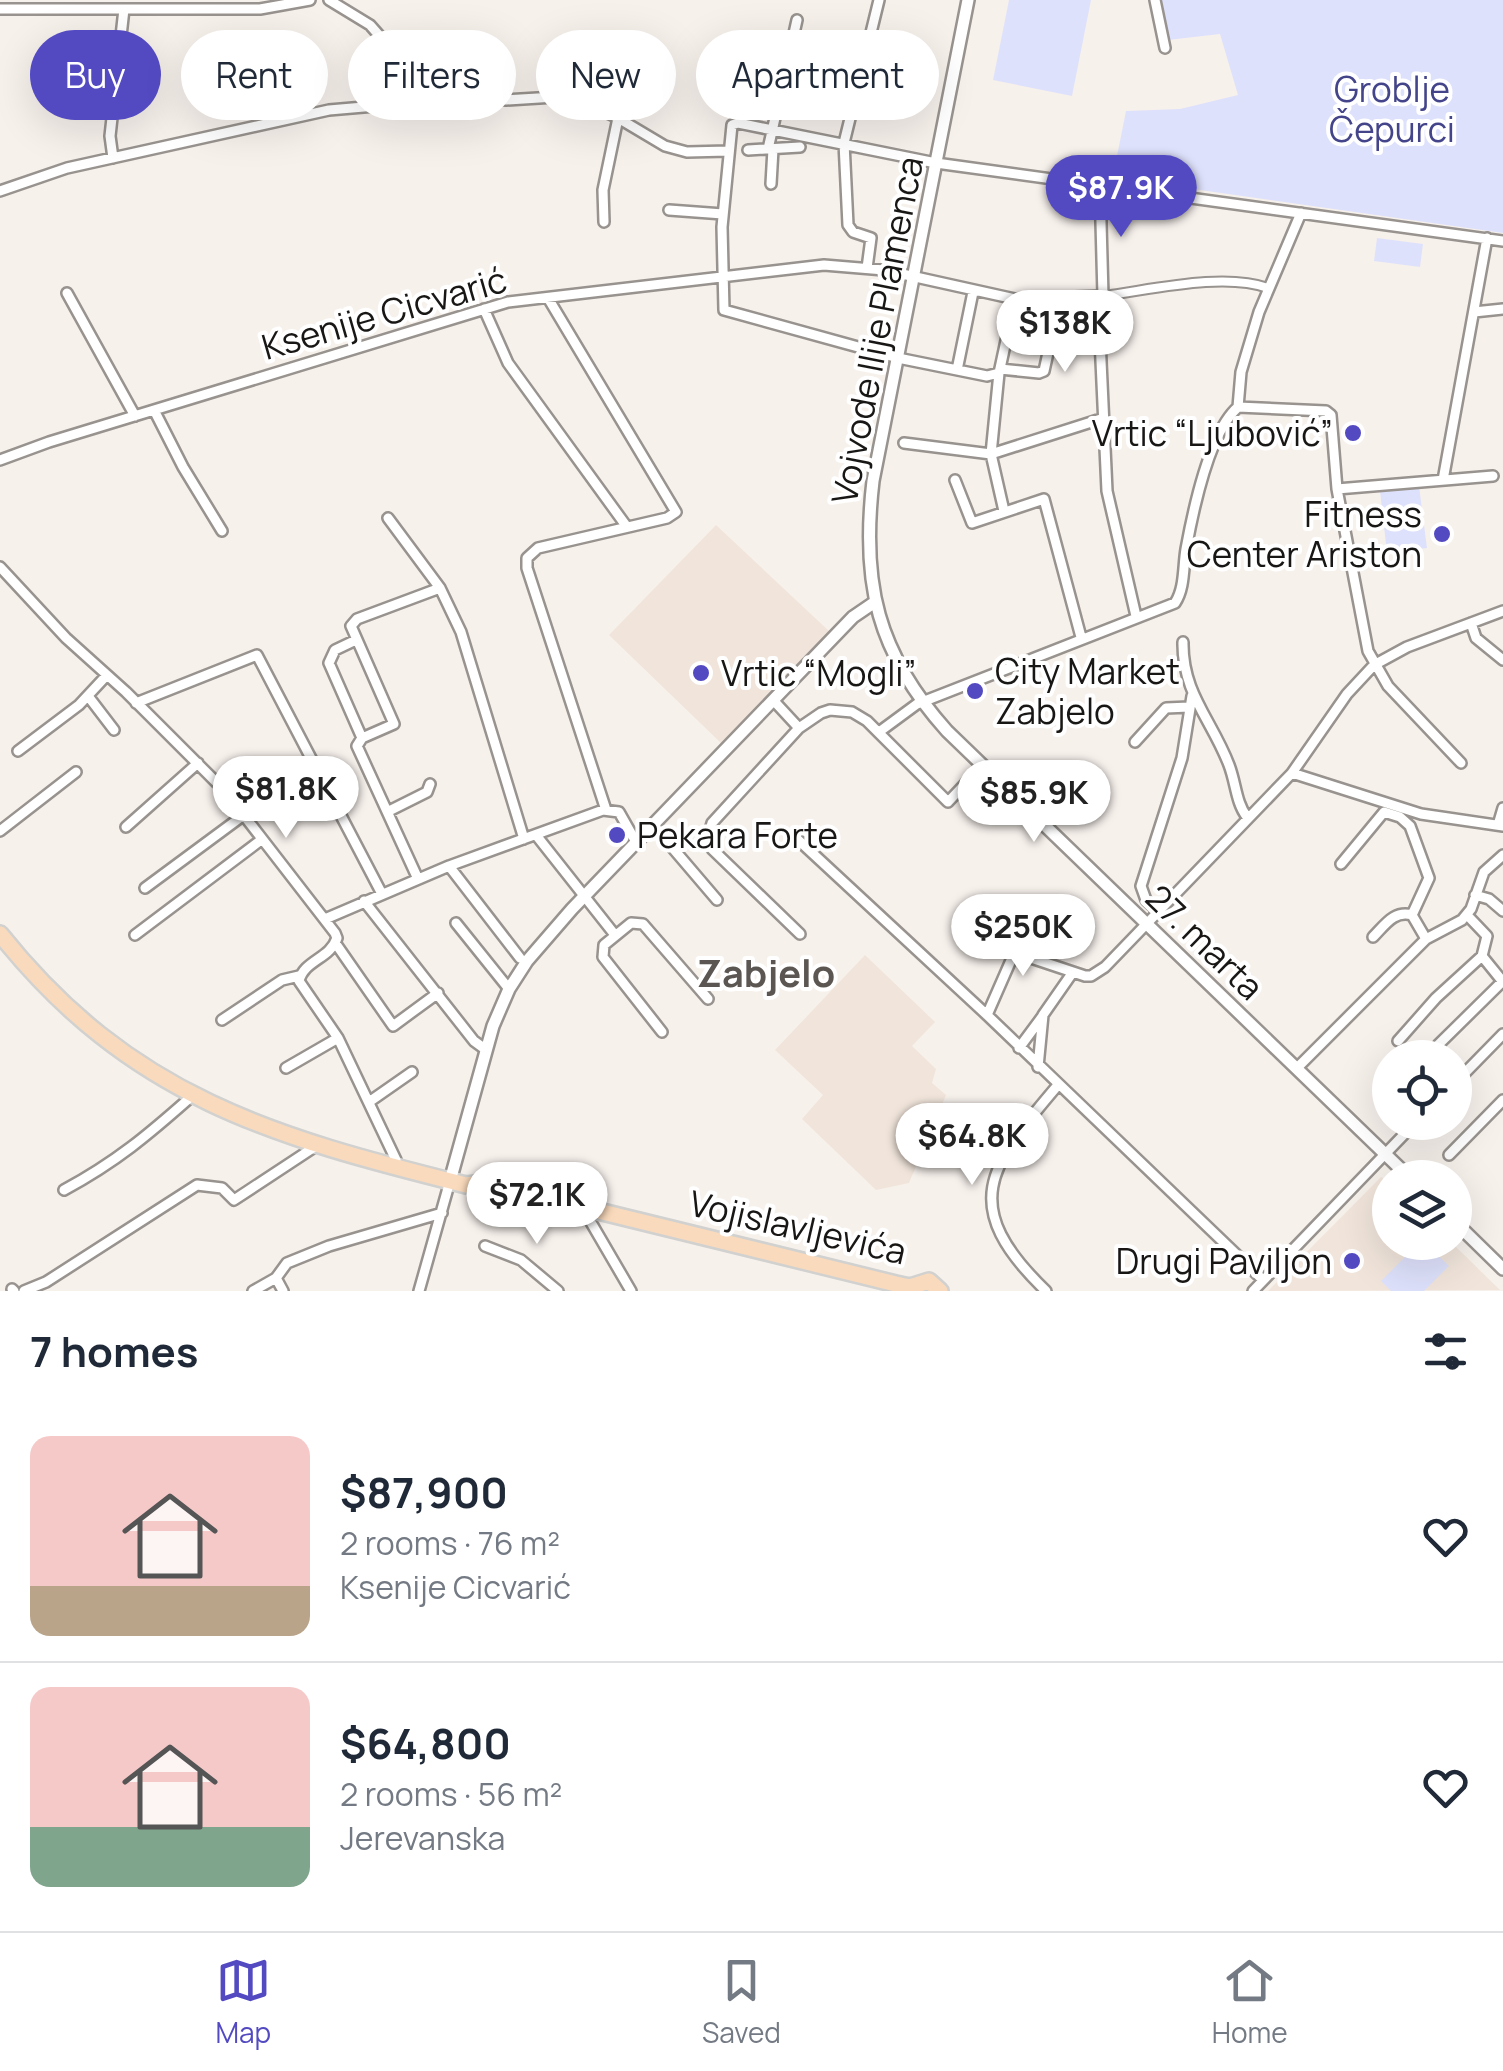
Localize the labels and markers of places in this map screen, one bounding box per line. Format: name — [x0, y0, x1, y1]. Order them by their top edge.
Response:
pin: $87.9K — [1040, 155, 1202, 240]
pin: $138K — [995, 290, 1135, 375]
place label: Vrtic “Ljubović” — [1092, 409, 1333, 457]
marker: Vrtic “Ljubović” — [1342, 422, 1364, 444]
place label: Fitness Center Ariston — [1187, 490, 1422, 578]
marker: Fitness Center Ariston — [1431, 523, 1453, 545]
place label: City Market Zabjelo — [995, 647, 1180, 735]
place label: Vrtic “Mogli” — [721, 649, 917, 697]
marker: Vrtic “Mogli” — [690, 662, 712, 684]
marker: City Market Zabjelo — [964, 680, 986, 702]
pin: $81.8K — [205, 756, 367, 841]
pin: $85.9K — [953, 760, 1115, 845]
place label: Pekara Forte — [637, 811, 838, 859]
marker: Pekara Forte — [606, 824, 628, 846]
pin: $250K — [953, 894, 1093, 979]
pin: $64.8K — [891, 1103, 1053, 1188]
pin: $72.1K — [456, 1162, 618, 1247]
place label: Drugi Paviljon — [1116, 1237, 1332, 1285]
marker: Drugi Paviljon — [1341, 1250, 1363, 1272]

